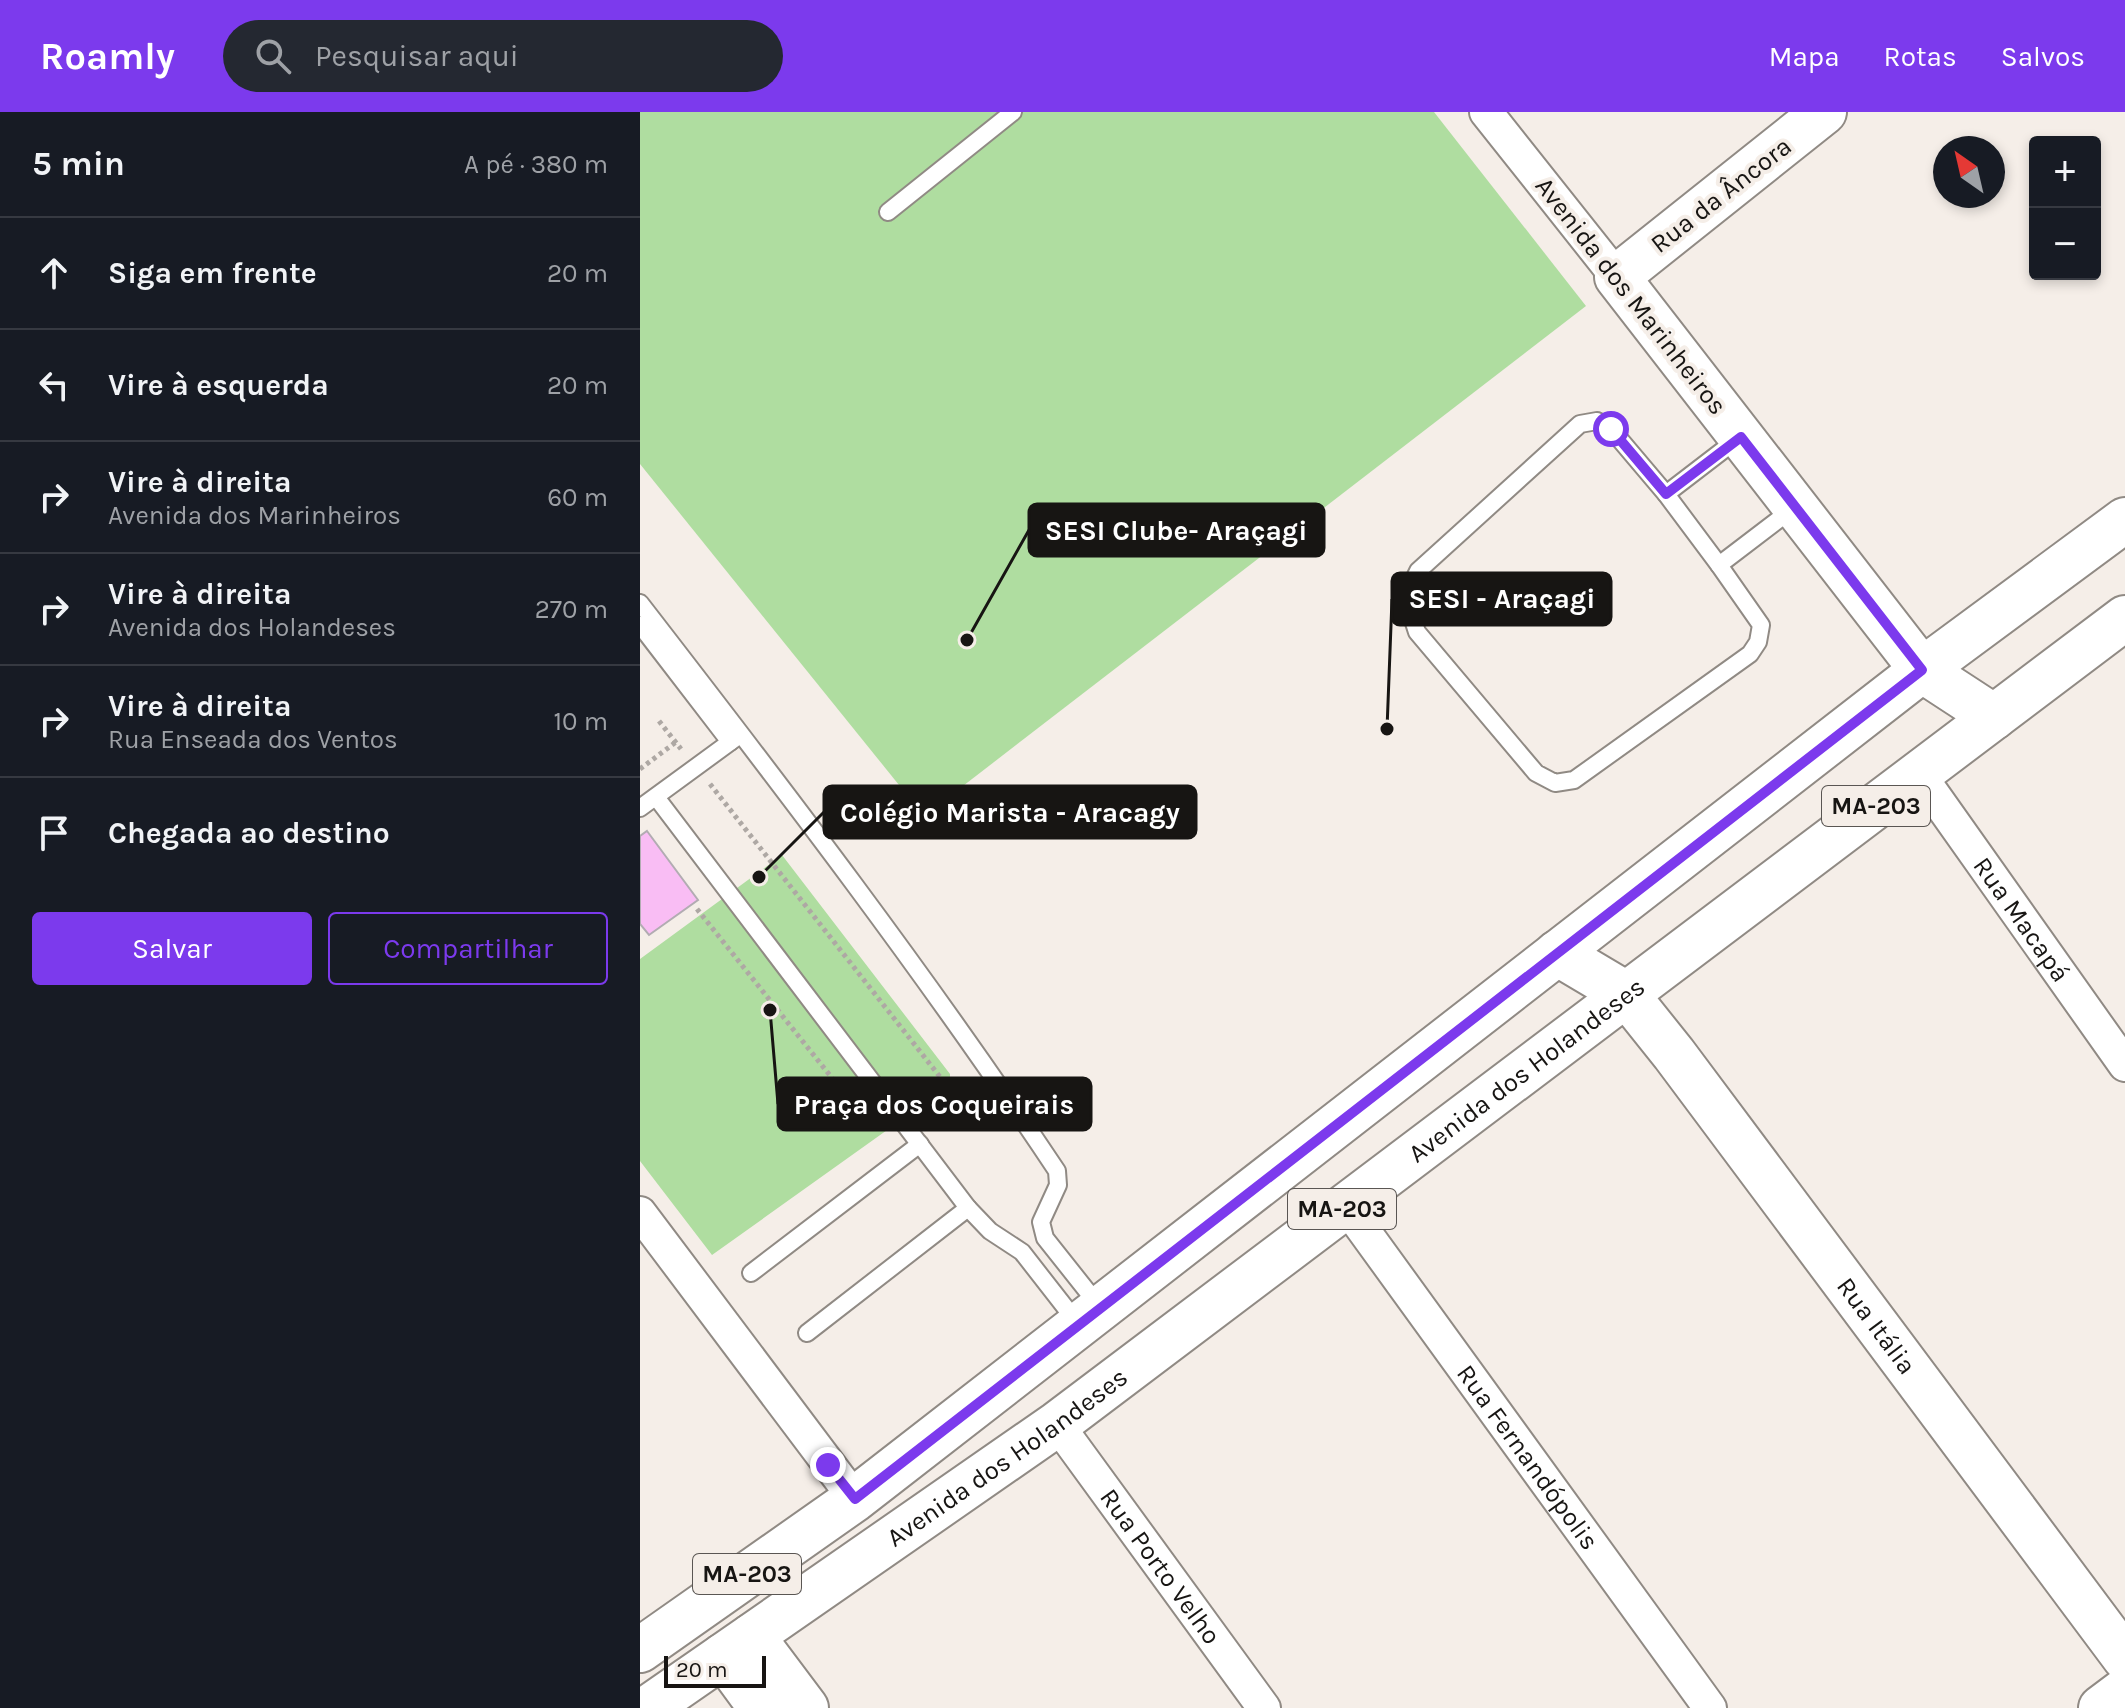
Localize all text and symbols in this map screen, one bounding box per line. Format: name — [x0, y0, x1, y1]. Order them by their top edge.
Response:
search box — [223, 20, 783, 92]
text: Roamly — [40, 34, 175, 79]
icon: search — [251, 34, 295, 78]
text: Pesquisar aqui — [315, 38, 519, 74]
text: Mapa — [1769, 40, 1840, 73]
text: Rotas — [1884, 40, 1957, 73]
text: Salvos — [2001, 40, 2085, 73]
street label: Rua da Âncora — [1644, 130, 1798, 260]
north arrow — [1933, 136, 2005, 208]
map controls — [2029, 136, 2101, 280]
button: + — [2029, 136, 2101, 208]
text: 5 min — [32, 144, 125, 184]
text: A pé · 380 m — [464, 149, 608, 180]
street label: Avenida dos Marinheiros — [1529, 171, 1733, 421]
button: − — [2029, 208, 2101, 280]
icon: ahead — [32, 251, 76, 295]
text: Siga em frente — [108, 255, 317, 291]
text: 20 m — [547, 258, 608, 289]
icon: left — [32, 363, 76, 407]
text: Vire à esquerda — [108, 367, 329, 403]
text: 20 m — [547, 370, 608, 401]
route start — [1593, 411, 1629, 447]
text: Vire à direita — [108, 464, 291, 500]
icon: right — [32, 475, 76, 519]
text: 60 m — [547, 482, 608, 513]
text: Avenida dos Marinheiros — [108, 500, 401, 531]
callout: SESI Clube- Araçagi — [1029, 504, 1324, 556]
text: SESI Clube- Araçagi — [1045, 514, 1307, 547]
callout: SESI - Araçagi — [1392, 573, 1611, 625]
text: Vire à direita — [108, 576, 291, 612]
text: SESI - Araçagi — [1409, 582, 1595, 615]
icon: right — [32, 587, 76, 631]
text: 270 m — [535, 594, 608, 625]
text: Avenida dos Holandeses — [108, 612, 396, 643]
text: Vire à direita — [108, 688, 291, 724]
icon: right — [32, 699, 76, 743]
text: 10 m — [553, 706, 608, 737]
text: Rua Enseada dos Ventos — [108, 724, 398, 755]
callout: Colégio Marista - Aracagy — [824, 786, 1196, 838]
road number: MA-203 — [1822, 786, 1930, 826]
text: Colégio Marista - Aracagy — [840, 796, 1180, 829]
icon: arrive — [32, 811, 76, 855]
text: Chegada ao destino — [108, 815, 390, 851]
street label: Rua Macapá — [1967, 851, 2077, 988]
button: Salvar — [32, 912, 312, 985]
button: Compartilhar — [328, 912, 608, 985]
street label: Avenida dos Holandeses — [1402, 971, 1651, 1169]
callout: Praça dos Coqueirais — [778, 1078, 1091, 1130]
text: Praça dos Coqueirais — [794, 1088, 1074, 1121]
road number: MA-203 — [1288, 1189, 1396, 1229]
street label: Rua Itália — [1831, 1271, 1923, 1380]
street label: Rua Fernandópolis — [1450, 1358, 1605, 1556]
street label: Avenida dos Holandeses — [881, 1361, 1133, 1553]
route end — [810, 1447, 846, 1483]
street label: Rua Porto Velho — [1094, 1482, 1228, 1650]
road number: MA-203 — [693, 1554, 801, 1594]
scale bar — [664, 1652, 766, 1688]
text: 20 m — [676, 1657, 728, 1683]

